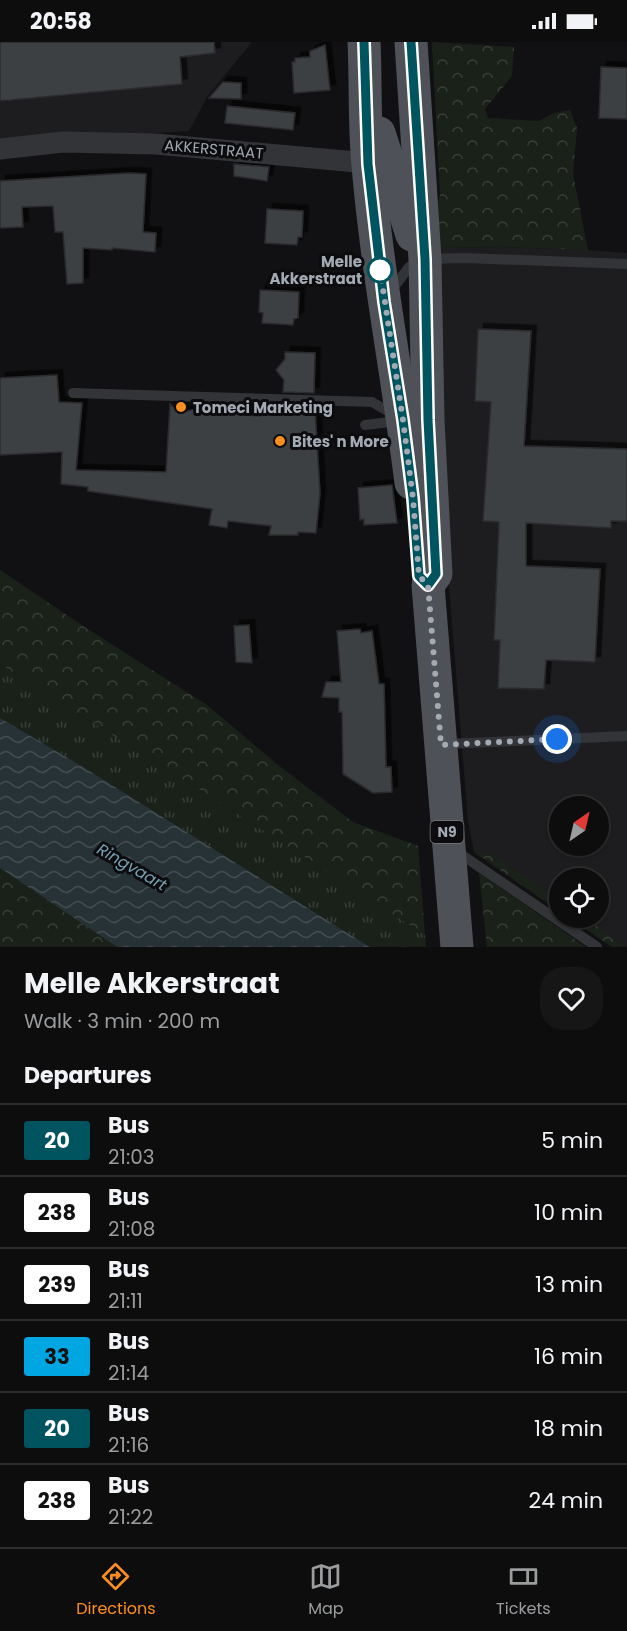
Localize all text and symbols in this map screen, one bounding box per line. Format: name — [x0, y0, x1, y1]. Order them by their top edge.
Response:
text: 20:58 — [30, 6, 92, 37]
street label: AKKERSTRAAT — [164, 134, 264, 164]
place label: Melle Akkerstraat — [269, 251, 362, 289]
marker: Melle Akkerstraat — [367, 257, 393, 283]
place label: Tomeci Marketing — [193, 397, 333, 418]
marker: Tomeci Marketing — [174, 400, 188, 414]
place label: Bites' n More — [292, 431, 389, 452]
marker: Bites' n More — [273, 434, 287, 448]
your location — [542, 724, 572, 754]
north arrow — [549, 796, 609, 856]
map controls — [549, 796, 609, 928]
road number: N9 — [430, 821, 464, 843]
water label: Ringvaart — [93, 838, 172, 897]
button: locate — [549, 868, 609, 928]
text: Melle Akkerstraat — [24, 964, 280, 1003]
button: heart — [540, 967, 603, 1030]
text: Walk · 3 min · 200 m — [24, 1007, 220, 1035]
text: Departures — [24, 1060, 152, 1091]
text: Bus — [108, 1110, 150, 1141]
text: 5 min — [541, 1125, 603, 1156]
text: 20 — [44, 1126, 70, 1155]
text: 21:03 — [108, 1143, 155, 1171]
text: Bus — [108, 1182, 150, 1213]
text: 10 min — [534, 1197, 603, 1228]
text: 238 — [38, 1198, 76, 1227]
text: 21:08 — [108, 1215, 155, 1243]
text: Bus — [108, 1254, 150, 1285]
text: 13 min — [535, 1269, 603, 1300]
text: 239 — [38, 1270, 76, 1299]
text: 21:11 — [108, 1287, 143, 1315]
text: Bus — [108, 1326, 150, 1357]
text: 16 min — [534, 1341, 603, 1372]
text: 33 — [44, 1342, 70, 1371]
text: 21:14 — [108, 1359, 149, 1387]
text: Bus — [108, 1398, 150, 1429]
text: 18 min — [534, 1413, 603, 1444]
text: 20 — [44, 1414, 70, 1443]
text: 21:16 — [108, 1431, 149, 1459]
text: Bus — [108, 1470, 150, 1501]
text: 24 min — [528, 1485, 603, 1516]
text: 238 — [38, 1486, 76, 1515]
text: 21:22 — [108, 1503, 153, 1531]
tab: Directions — [76, 1560, 156, 1621]
tab: Map — [308, 1560, 344, 1621]
tab: Tickets — [496, 1560, 551, 1621]

